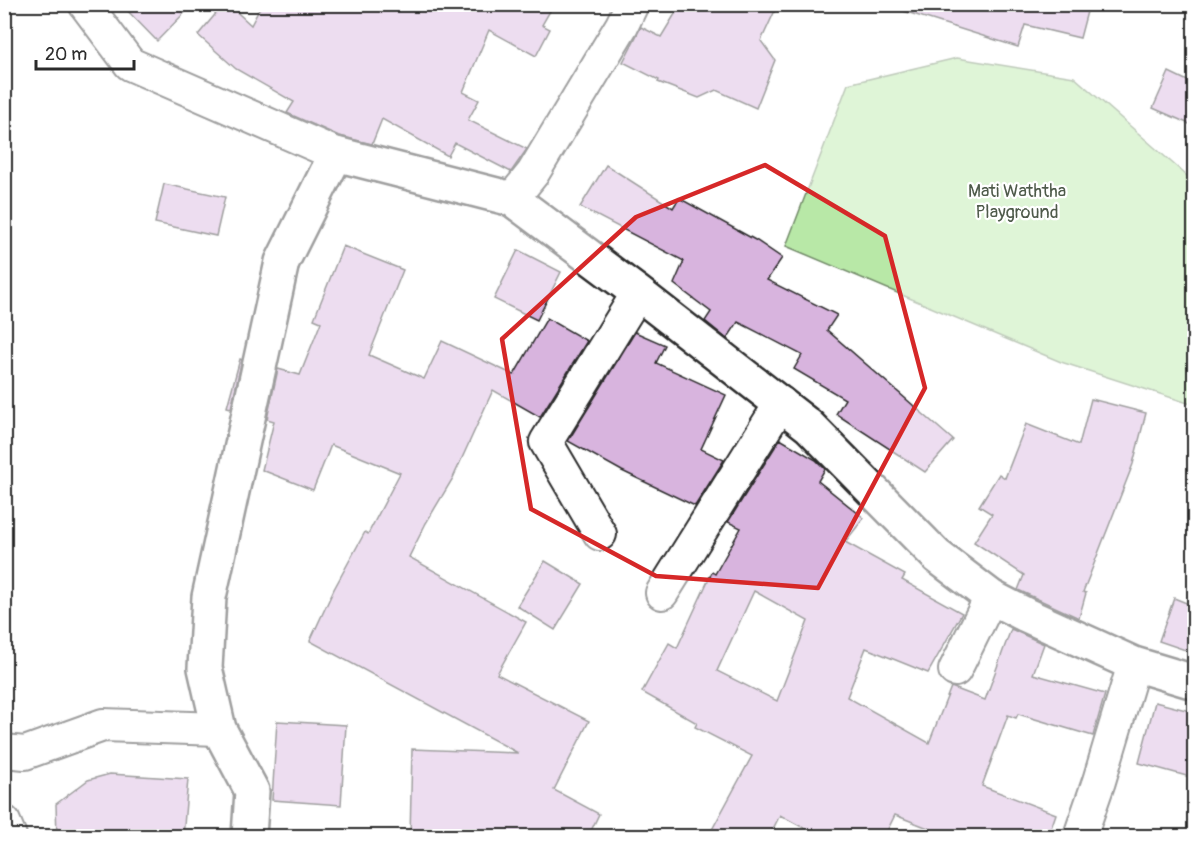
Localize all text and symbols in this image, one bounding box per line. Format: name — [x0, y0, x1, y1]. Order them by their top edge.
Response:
scale bar — [36, 33, 134, 71]
text: 20 m — [45, 43, 87, 66]
park label: Mati Waththa Playground — [968, 180, 1066, 224]

